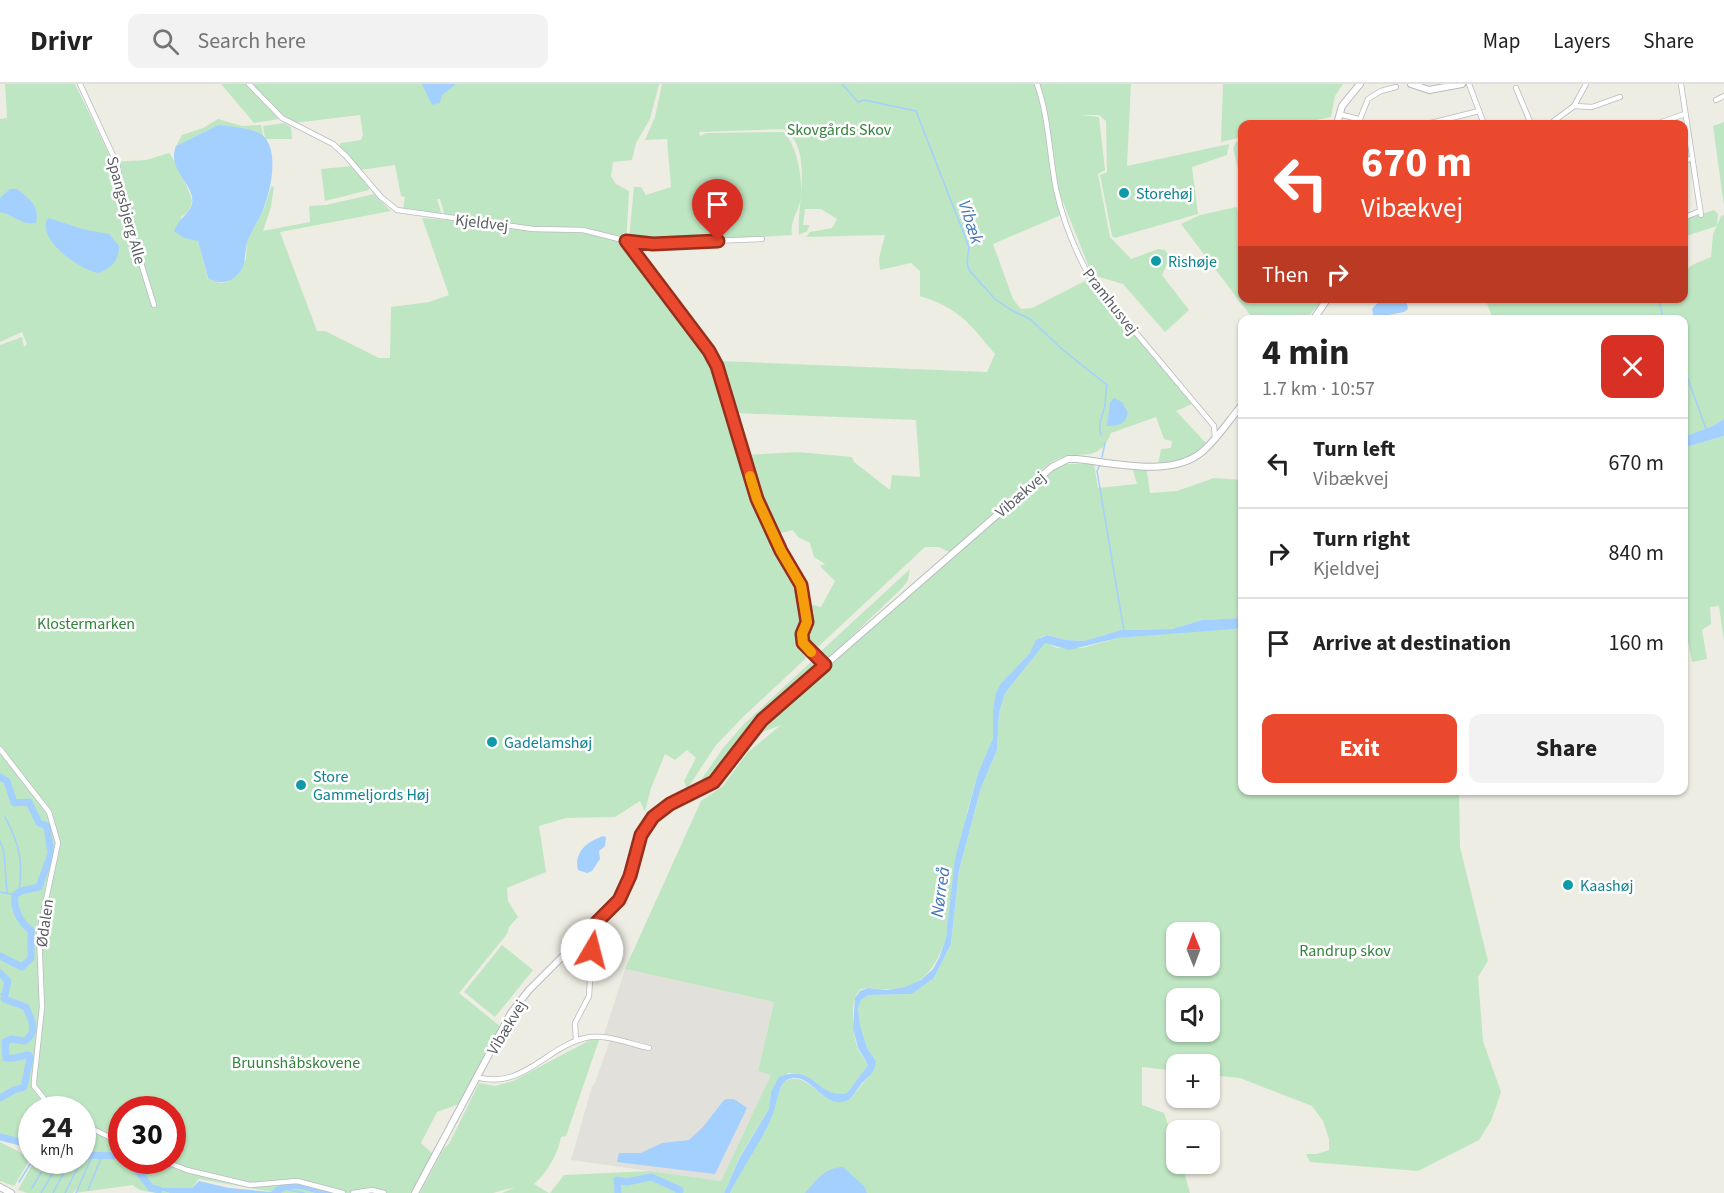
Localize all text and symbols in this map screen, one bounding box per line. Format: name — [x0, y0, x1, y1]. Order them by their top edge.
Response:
search box — [128, 14, 548, 68]
text: Drivr — [30, 21, 92, 61]
icon: search — [149, 25, 182, 58]
text: Search here — [197, 25, 306, 57]
text: Map — [1483, 26, 1520, 56]
text: Layers — [1553, 26, 1610, 56]
text: Share — [1643, 26, 1694, 56]
park label: Skovgårds Skov — [787, 119, 892, 141]
text: 670 m — [1361, 133, 1472, 193]
icon: left — [1262, 144, 1340, 222]
street label: Spangsbjerg Alle — [101, 154, 151, 267]
pin — [692, 179, 743, 241]
place label: Storehøj — [1136, 183, 1193, 205]
marker: Storehøj — [1117, 186, 1131, 200]
icon: arrive — [701, 188, 734, 221]
text: Vibækvej — [1361, 189, 1463, 228]
water label: Vibæk — [952, 197, 989, 248]
street label: Kjeldvej — [454, 209, 510, 237]
place label: Rishøje — [1168, 251, 1217, 273]
marker: Rishøje — [1149, 254, 1163, 268]
icon: right — [1321, 258, 1354, 291]
text: Then — [1262, 259, 1309, 291]
street label: Pramhusvej — [1077, 264, 1143, 340]
text: 4 min — [1262, 327, 1350, 378]
button: close — [1601, 335, 1664, 398]
text: 1.7 km · 10:57 — [1262, 375, 1375, 403]
text: Turn left — [1313, 433, 1395, 465]
icon: left — [1262, 447, 1295, 480]
text: 670 m — [1609, 447, 1664, 479]
text: Vibækvej — [1313, 465, 1389, 493]
street label: Vibækvej — [991, 467, 1051, 523]
text: Turn right — [1313, 523, 1410, 555]
icon: right — [1262, 537, 1295, 570]
text: 840 m — [1609, 537, 1664, 569]
text: Kjeldvej — [1313, 555, 1380, 583]
park label: Klostermarken — [37, 613, 135, 635]
icon: arrive — [1262, 627, 1295, 660]
text: Arrive at destination — [1313, 627, 1511, 659]
text: 160 m — [1609, 627, 1664, 659]
button: Exit — [1262, 714, 1457, 783]
button: Share — [1469, 714, 1664, 783]
place label: Gadelamshøj — [504, 732, 592, 754]
marker: Gadelamshøj — [485, 735, 499, 749]
place label: Store Gammeljords Høj — [313, 766, 429, 806]
marker: Store Gammeljords Høj — [294, 778, 308, 792]
water label: Nørreå — [925, 865, 956, 919]
place label: Kaashøj — [1580, 875, 1633, 897]
marker: Kaashøj — [1561, 878, 1575, 892]
street label: Ødalen — [31, 898, 59, 949]
position arrow — [560, 918, 624, 982]
north arrow — [1166, 922, 1220, 976]
map controls — [1166, 922, 1220, 1174]
park label: Randrup skov — [1299, 940, 1391, 962]
button: sound — [1166, 988, 1220, 1042]
street label: Vibækvej — [482, 996, 532, 1059]
park label: Bruunshåbskovene — [232, 1052, 360, 1074]
button: + — [1166, 1054, 1220, 1108]
speed limit sign: 30 — [108, 1096, 186, 1174]
text: 24 — [41, 1106, 73, 1149]
button: − — [1166, 1120, 1220, 1174]
text: km/h — [40, 1140, 74, 1161]

